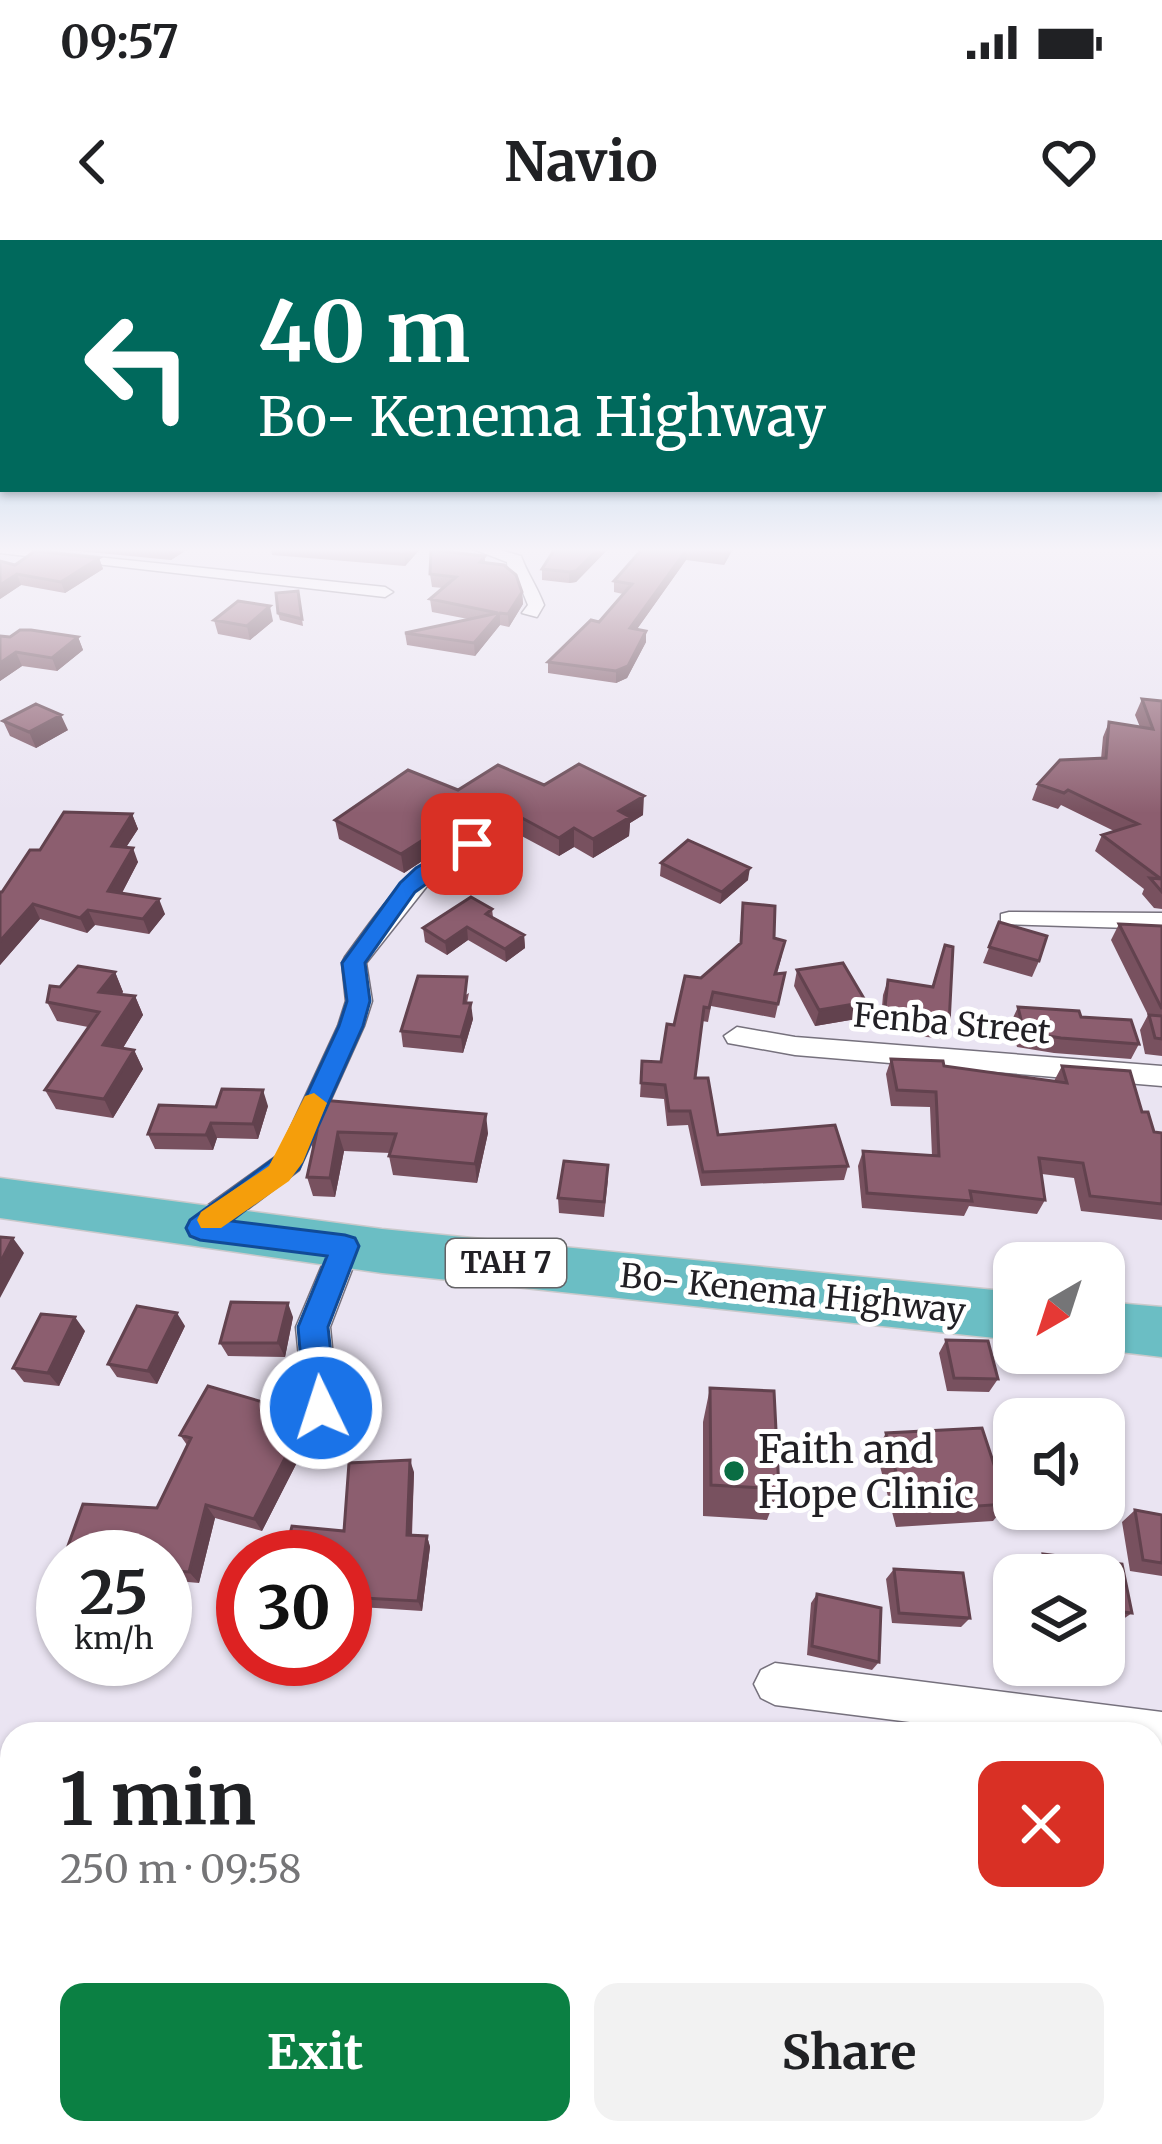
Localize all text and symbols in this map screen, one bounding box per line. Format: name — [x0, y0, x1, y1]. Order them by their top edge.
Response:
text: 09:57 — [60, 14, 179, 70]
text: Navio — [504, 128, 658, 196]
icon: back — [60, 129, 126, 195]
icon: heart — [1036, 129, 1102, 195]
text: 40 m — [258, 279, 470, 385]
icon: left — [60, 288, 216, 444]
text: Bo- Kenema Highway — [258, 383, 826, 451]
pin — [421, 793, 523, 895]
icon: arrive — [439, 811, 505, 877]
street label: Fenba Street — [852, 994, 1052, 1053]
road number: TAH 7 — [446, 1239, 566, 1287]
north arrow — [993, 1242, 1125, 1374]
map controls — [993, 1242, 1125, 1686]
street label: Bo- Kenema Highway — [618, 1255, 969, 1332]
position arrow — [258, 1345, 384, 1471]
button: sound — [993, 1398, 1125, 1530]
place label: Faith and Hope Clinic — [758, 1425, 974, 1519]
marker: Faith and Hope Clinic — [721, 1458, 747, 1484]
speed limit sign: 30 — [216, 1530, 372, 1686]
button: layers — [993, 1554, 1125, 1686]
text: 25 — [80, 1555, 148, 1630]
text: km/h — [74, 1619, 154, 1657]
text: 1 min — [60, 1754, 256, 1845]
button: close — [978, 1761, 1104, 1887]
text: 250 m · 09:58 — [60, 1845, 302, 1894]
button: Exit — [60, 1983, 570, 2121]
button: Share — [594, 1983, 1104, 2121]

